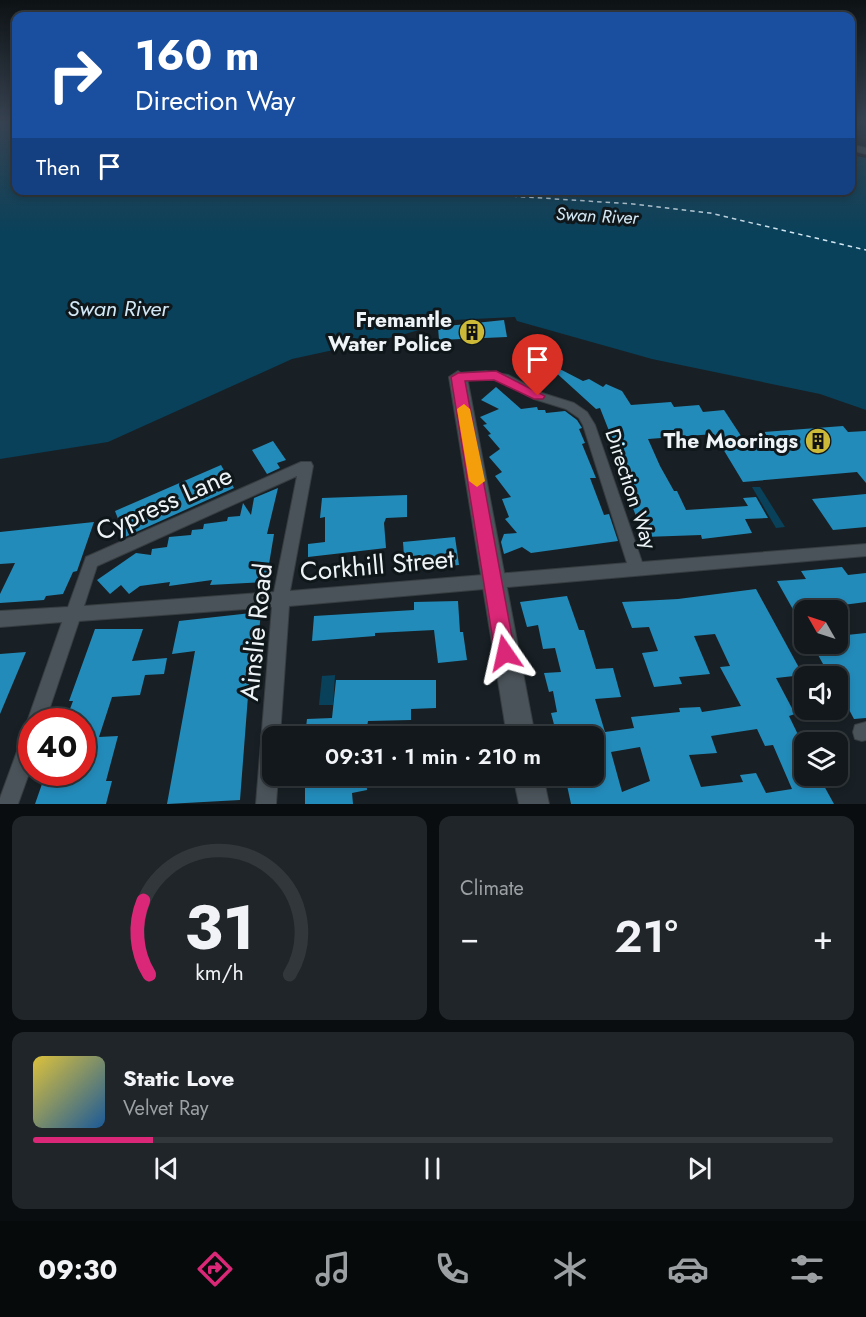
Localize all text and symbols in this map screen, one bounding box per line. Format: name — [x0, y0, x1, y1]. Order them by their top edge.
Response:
text: 160 m — [135, 25, 259, 86]
icon: right — [36, 36, 114, 114]
text: Direction Way — [135, 81, 295, 120]
icon: arrive — [93, 150, 126, 183]
text: Then — [36, 151, 81, 183]
water label: Swan River — [555, 201, 640, 231]
water label: Swan River — [67, 292, 170, 324]
place label: Fremantle Water Police — [328, 305, 452, 359]
building icon: Fremantle Water Police — [457, 317, 487, 347]
pin — [512, 334, 563, 396]
icon: arrive — [521, 343, 554, 376]
street label: Direction Way — [597, 425, 665, 554]
place label: The Moorings — [664, 426, 798, 456]
building icon: The Moorings — [803, 426, 833, 456]
street label: Cypress Lane — [90, 456, 238, 550]
street label: Corkhill Street — [298, 539, 456, 591]
street label: Ainslie Road — [230, 561, 282, 703]
north arrow — [794, 600, 848, 654]
map controls — [794, 600, 848, 786]
position arrow — [473, 621, 537, 685]
button: sound — [794, 666, 848, 720]
speed limit sign: 40 — [18, 708, 96, 786]
button: layers — [794, 732, 848, 786]
text: 09:31 · 1 min · 210 m — [325, 740, 541, 772]
text: Climate — [460, 874, 524, 903]
text: 31 — [184, 882, 255, 972]
text: 21° — [614, 904, 678, 969]
text: − — [460, 914, 479, 961]
text: + — [813, 914, 833, 961]
text: km/h — [195, 957, 244, 988]
text: Static Love — [123, 1062, 234, 1094]
text: Velvet Ray — [123, 1094, 209, 1123]
icon: previous — [150, 1152, 183, 1185]
icon: pause — [416, 1152, 449, 1185]
icon: next — [683, 1152, 716, 1185]
icon: directions — [194, 1248, 236, 1290]
icon: music — [312, 1248, 354, 1290]
icon: phone — [431, 1248, 473, 1290]
icon: climate — [549, 1248, 591, 1290]
icon: car — [667, 1248, 709, 1290]
icon: filters — [786, 1248, 828, 1290]
text: 09:30 — [38, 1250, 117, 1289]

